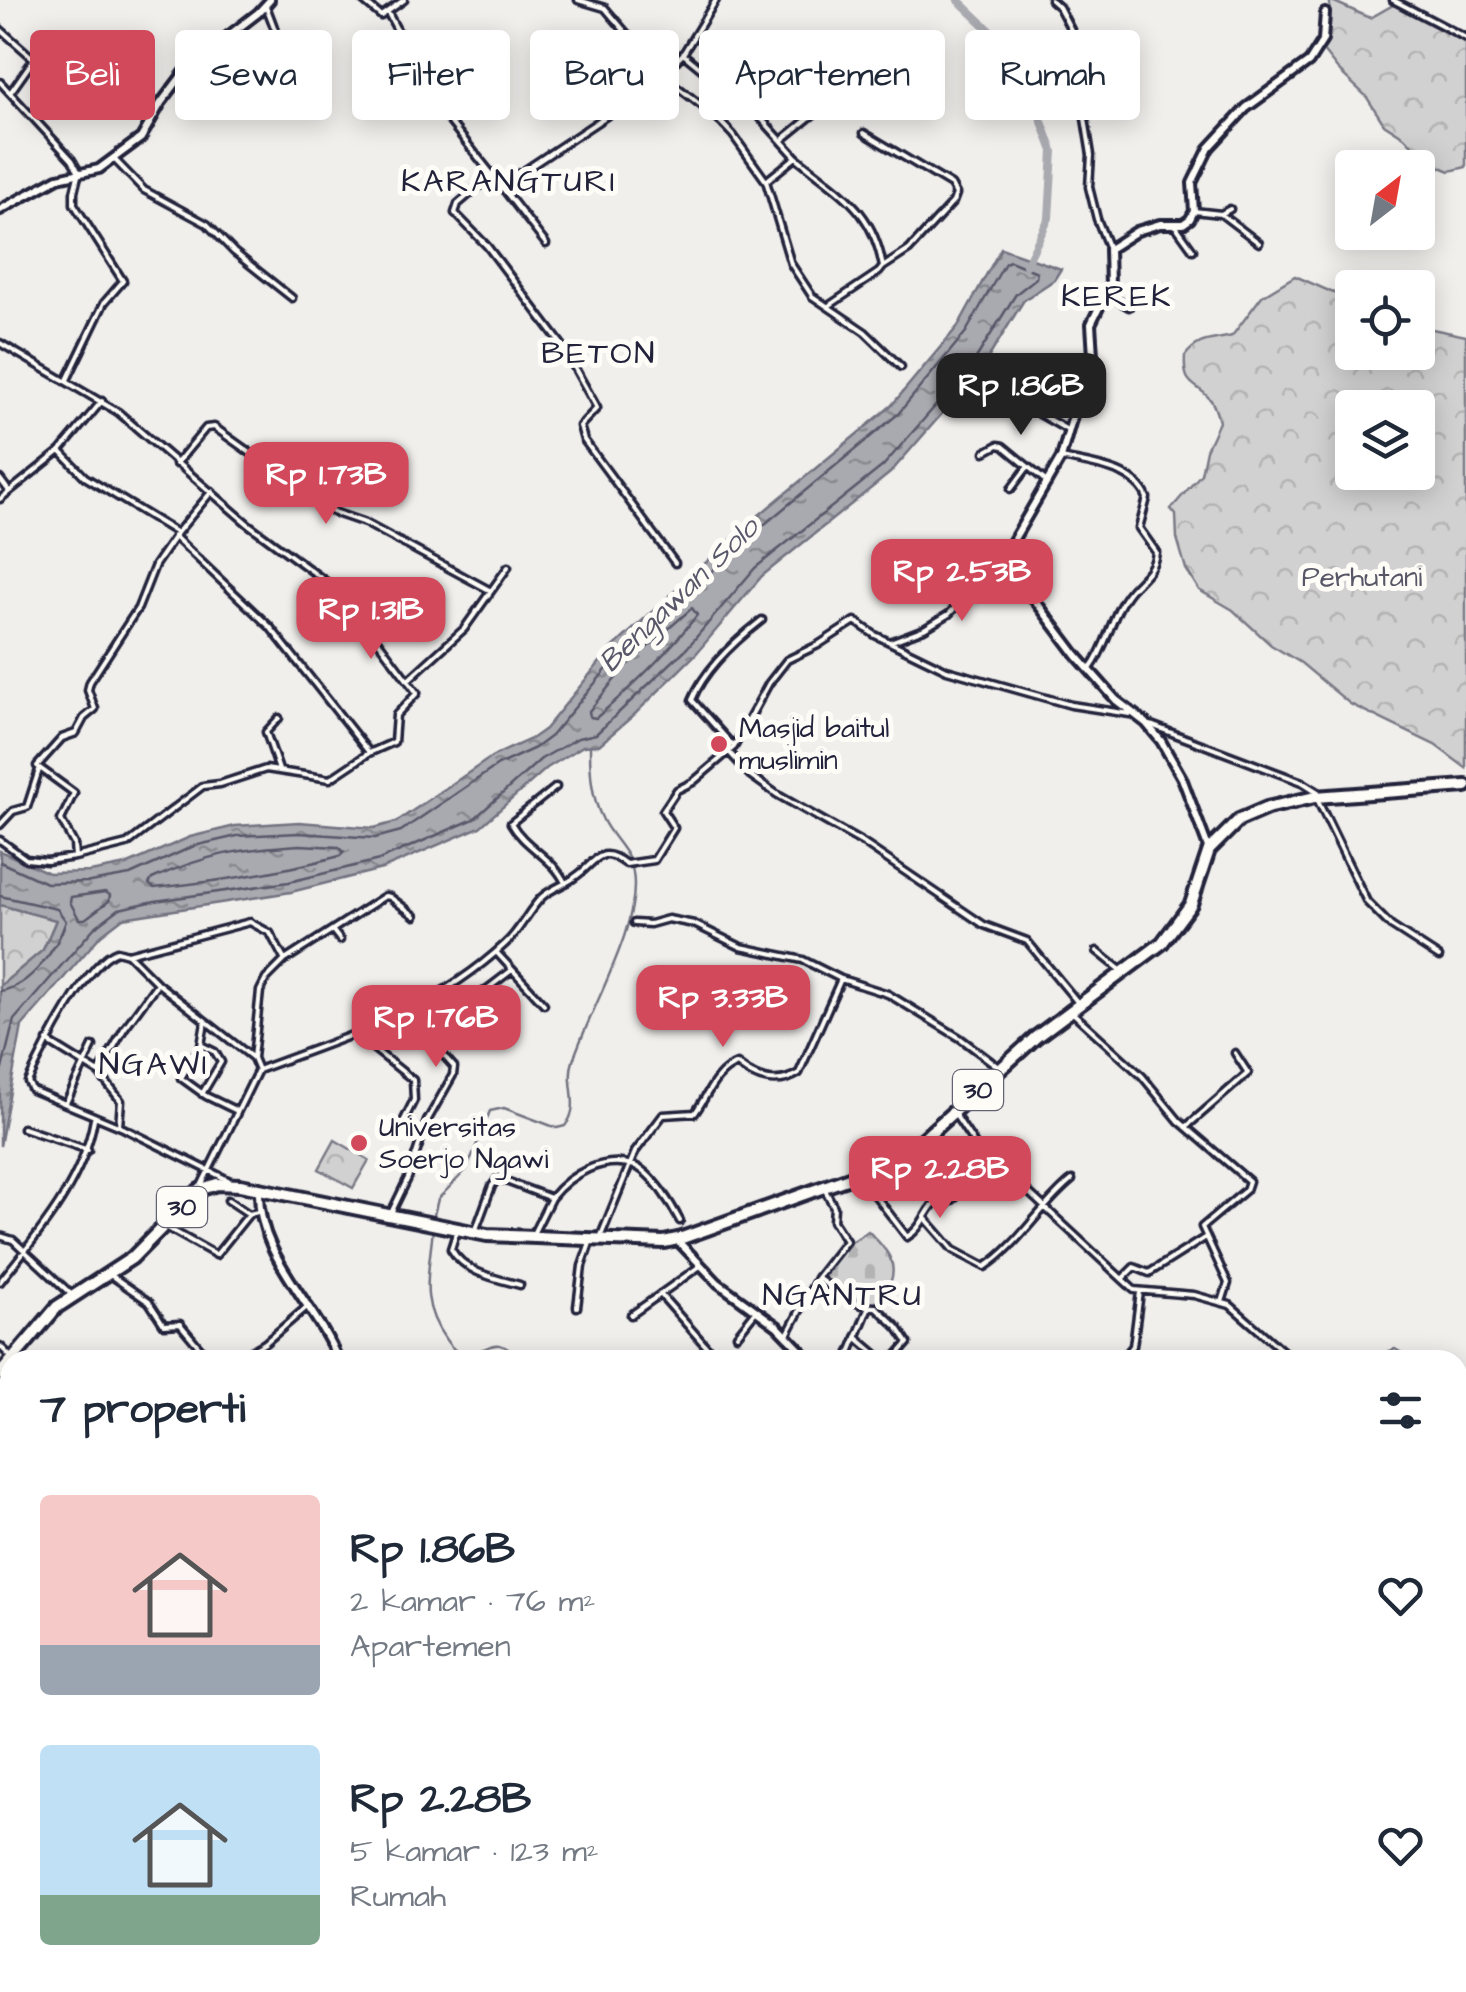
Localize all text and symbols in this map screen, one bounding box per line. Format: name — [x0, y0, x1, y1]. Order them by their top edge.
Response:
chip: Beli — [30, 30, 155, 120]
chip: Sewa — [175, 30, 332, 120]
chip: Filter — [352, 30, 510, 120]
chip: Baru — [530, 30, 679, 120]
chip: Apartemen — [699, 30, 945, 120]
chip: Rumah — [965, 30, 1140, 120]
north arrow — [1335, 150, 1435, 250]
map controls — [1335, 150, 1435, 490]
district label: KARANGTURI — [401, 159, 617, 204]
button: locate — [1335, 270, 1435, 370]
district label: KEREK — [1061, 274, 1173, 319]
district label: BETON — [541, 331, 657, 376]
pin: Rp 1.86B — [918, 353, 1124, 438]
text: Rp 1.86B — [958, 363, 1084, 408]
button: layers — [1335, 390, 1435, 490]
pin: Rp 1.73B — [223, 442, 429, 527]
text: Rp 1.73B — [266, 452, 386, 497]
water label: Bengawan Solo — [590, 506, 770, 683]
pin: Rp 2.53B — [859, 539, 1065, 624]
text: Rp 2.53B — [893, 549, 1031, 594]
park label: Perhutani — [1302, 558, 1422, 597]
pin: Rp 1.31B — [268, 577, 474, 662]
text: Rp 1.31B — [318, 587, 424, 632]
place label: Masjid baitul muslimin — [739, 709, 889, 780]
marker: Masjid baitul muslimin — [708, 733, 730, 755]
pin: Rp 3.33B — [620, 965, 826, 1050]
text: Rp 3.33B — [658, 975, 788, 1020]
pin: Rp 1.76B — [333, 985, 539, 1070]
text: Rp 1.76B — [374, 995, 498, 1040]
district label: NGAWI — [99, 1042, 209, 1087]
road number: 30 — [953, 1070, 1003, 1110]
place label: Universitas Soerjo Ngawi — [379, 1108, 548, 1180]
marker: Universitas Soerjo Ngawi — [348, 1132, 370, 1154]
pin: Rp 2.28B — [837, 1136, 1043, 1221]
text: Rp 2.28B — [871, 1146, 1009, 1191]
road number: 30 — [157, 1187, 207, 1227]
district label: NGANTRU — [763, 1273, 924, 1318]
text: 7 properti — [40, 1381, 245, 1439]
icon: filters — [1373, 1383, 1428, 1438]
text: Rp 1.86B — [350, 1521, 515, 1579]
icon: home — [120, 1535, 240, 1655]
icon: heart — [1373, 1568, 1428, 1623]
text: 2 kamar · 76 m² — [350, 1579, 596, 1624]
text: Apartemen — [350, 1624, 511, 1669]
text: Rp 2.28B — [350, 1771, 531, 1829]
icon: home — [120, 1785, 240, 1905]
icon: heart — [1373, 1818, 1428, 1873]
text: 5 kamar · 123 m² — [350, 1829, 599, 1874]
text: Rumah — [350, 1874, 446, 1919]

